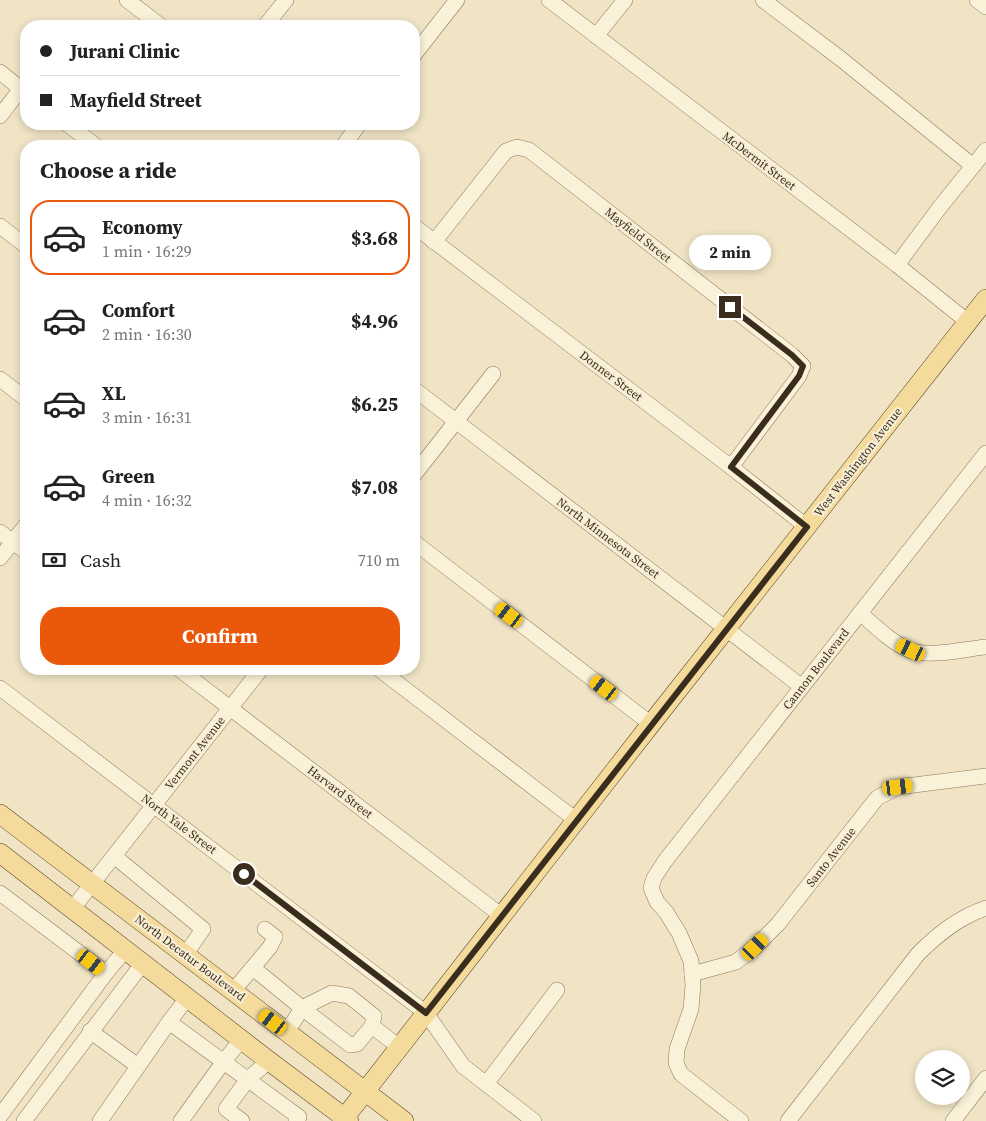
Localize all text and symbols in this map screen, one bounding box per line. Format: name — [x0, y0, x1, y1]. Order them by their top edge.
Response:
text: Jurani Clinic — [70, 38, 180, 64]
text: Mayfield Street — [70, 87, 202, 113]
street label: McDermit Street — [719, 128, 799, 194]
text: Choose a ride — [40, 155, 177, 185]
street label: Mayfield Street — [601, 204, 675, 266]
text: Economy — [102, 214, 183, 240]
icon: car — [42, 215, 87, 260]
text: $3.68 — [351, 225, 398, 251]
callout: 2 min — [689, 234, 771, 270]
text: 1 min · 16:29 — [102, 240, 192, 262]
text: 2 min — [709, 241, 751, 263]
route end — [719, 296, 741, 318]
text: Comfort — [102, 297, 175, 323]
icon: car — [42, 298, 87, 343]
text: $4.96 — [351, 308, 398, 334]
text: 2 min · 16:30 — [102, 323, 192, 345]
street label: Donner Street — [576, 347, 646, 405]
text: XL — [102, 380, 125, 406]
icon: car — [42, 381, 87, 426]
text: $6.25 — [351, 391, 398, 417]
street label: West Washington Avenue — [810, 404, 906, 520]
text: 3 min · 16:31 — [102, 406, 192, 428]
text: Green — [102, 463, 155, 489]
icon: car — [42, 464, 87, 509]
text: $7.08 — [351, 474, 398, 500]
text: 4 min · 16:32 — [102, 489, 192, 511]
street label: North Minnesota Street — [553, 494, 663, 582]
icon: cash — [40, 546, 68, 574]
text: Cash — [80, 547, 121, 573]
text: 710 m — [358, 549, 400, 571]
car — [492, 600, 525, 630]
button: Confirm — [40, 607, 400, 665]
street label: Cannon Boulevard — [779, 625, 853, 713]
car — [894, 637, 927, 663]
car — [587, 673, 620, 703]
street label: Vermont Avenue — [161, 713, 229, 793]
street label: Harvard Street — [304, 762, 376, 822]
car — [882, 778, 913, 796]
street label: North Yale Street — [138, 790, 220, 858]
street label: Santo Avenue — [803, 824, 859, 890]
route start — [233, 863, 255, 885]
street label: North Decatur Boulevard — [132, 911, 249, 1005]
car — [739, 931, 770, 963]
car — [74, 947, 107, 977]
car — [256, 1007, 289, 1037]
map controls — [915, 1050, 970, 1105]
button: layers — [915, 1050, 970, 1105]

